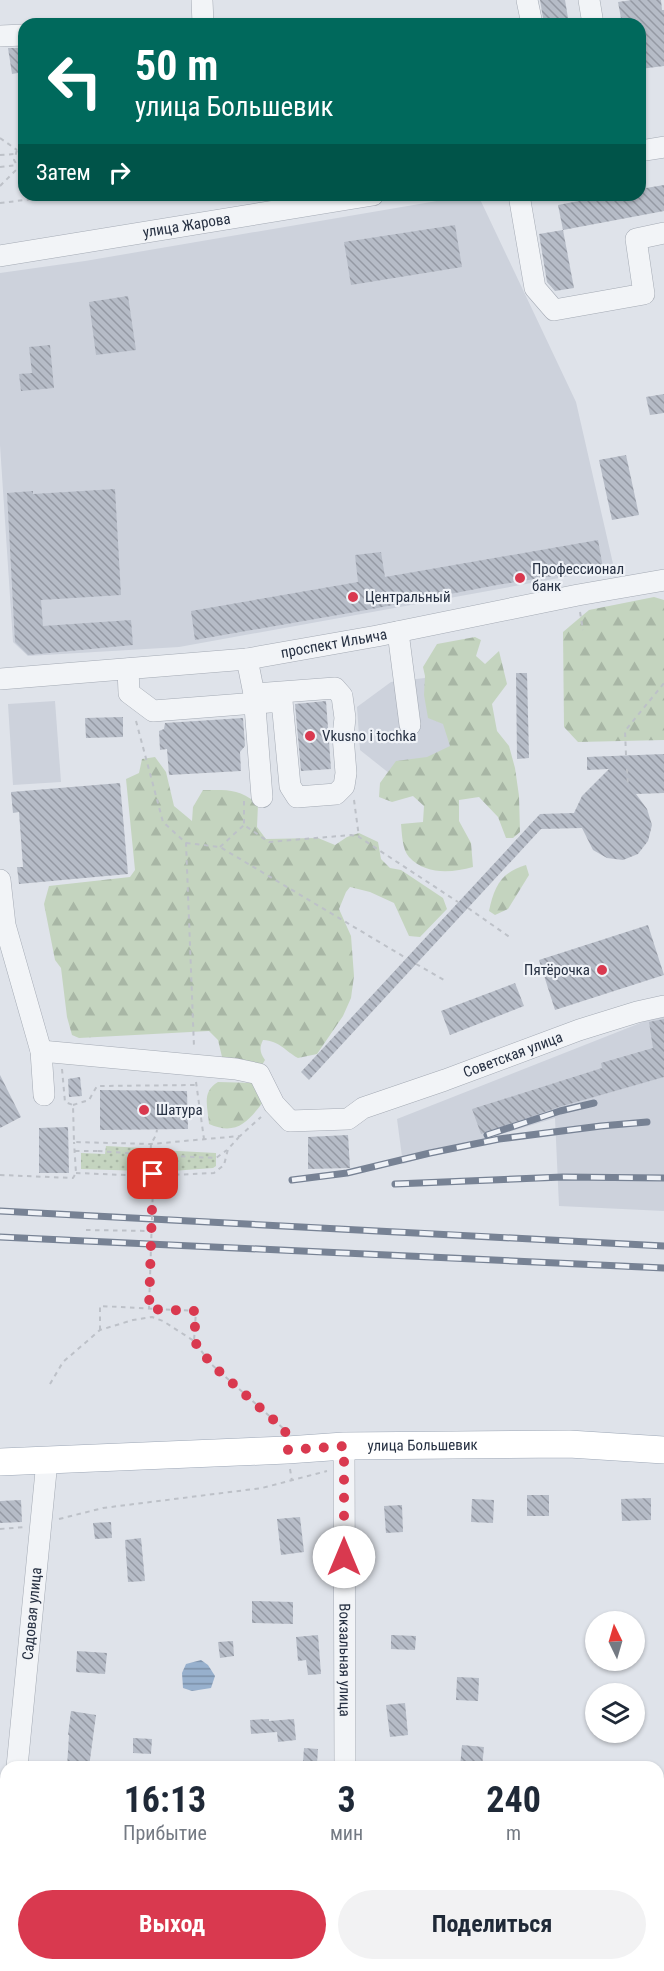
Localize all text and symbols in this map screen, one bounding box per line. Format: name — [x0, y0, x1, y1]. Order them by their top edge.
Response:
text: 50 m — [135, 41, 218, 90]
icon: left — [36, 42, 114, 120]
text: улица Большевик — [135, 91, 333, 123]
icon: right — [103, 156, 136, 189]
text: Затем — [36, 160, 91, 185]
street label: улица Жарова — [141, 209, 232, 242]
place label: Профессионал банк — [532, 560, 624, 595]
marker: Профессионал банк — [513, 571, 527, 585]
place label: Центральный — [365, 588, 451, 606]
marker: Центральный — [346, 590, 360, 604]
street label: проспект Ильича — [279, 625, 389, 662]
place label: Vkusno i tochka — [322, 727, 416, 745]
marker: Vkusno i tochka — [303, 729, 317, 743]
place label: Пятёрочка — [524, 961, 590, 979]
marker: Пятёрочка — [595, 963, 609, 977]
street label: Советская улица — [461, 1028, 565, 1081]
place label: Шатура — [156, 1101, 203, 1119]
marker: Шатура — [137, 1103, 151, 1117]
pin — [127, 1148, 178, 1199]
icon: arrive — [136, 1157, 169, 1190]
street label: улица Большевик — [367, 1436, 478, 1455]
position arrow — [312, 1525, 376, 1589]
street label: Садовая улица — [19, 1567, 46, 1661]
street label: Вокзальная улица — [335, 1603, 354, 1717]
north arrow — [585, 1611, 645, 1671]
map controls — [585, 1611, 645, 1743]
button: layers — [585, 1683, 645, 1743]
text: 16:13 — [124, 1779, 206, 1821]
text: 3 — [337, 1779, 356, 1821]
text: 240 — [486, 1779, 541, 1821]
text: Прибытие — [123, 1821, 207, 1845]
text: мин — [330, 1821, 363, 1845]
text: m — [506, 1821, 521, 1845]
button: Выход — [18, 1890, 326, 1959]
button: Поделиться — [338, 1890, 646, 1959]

